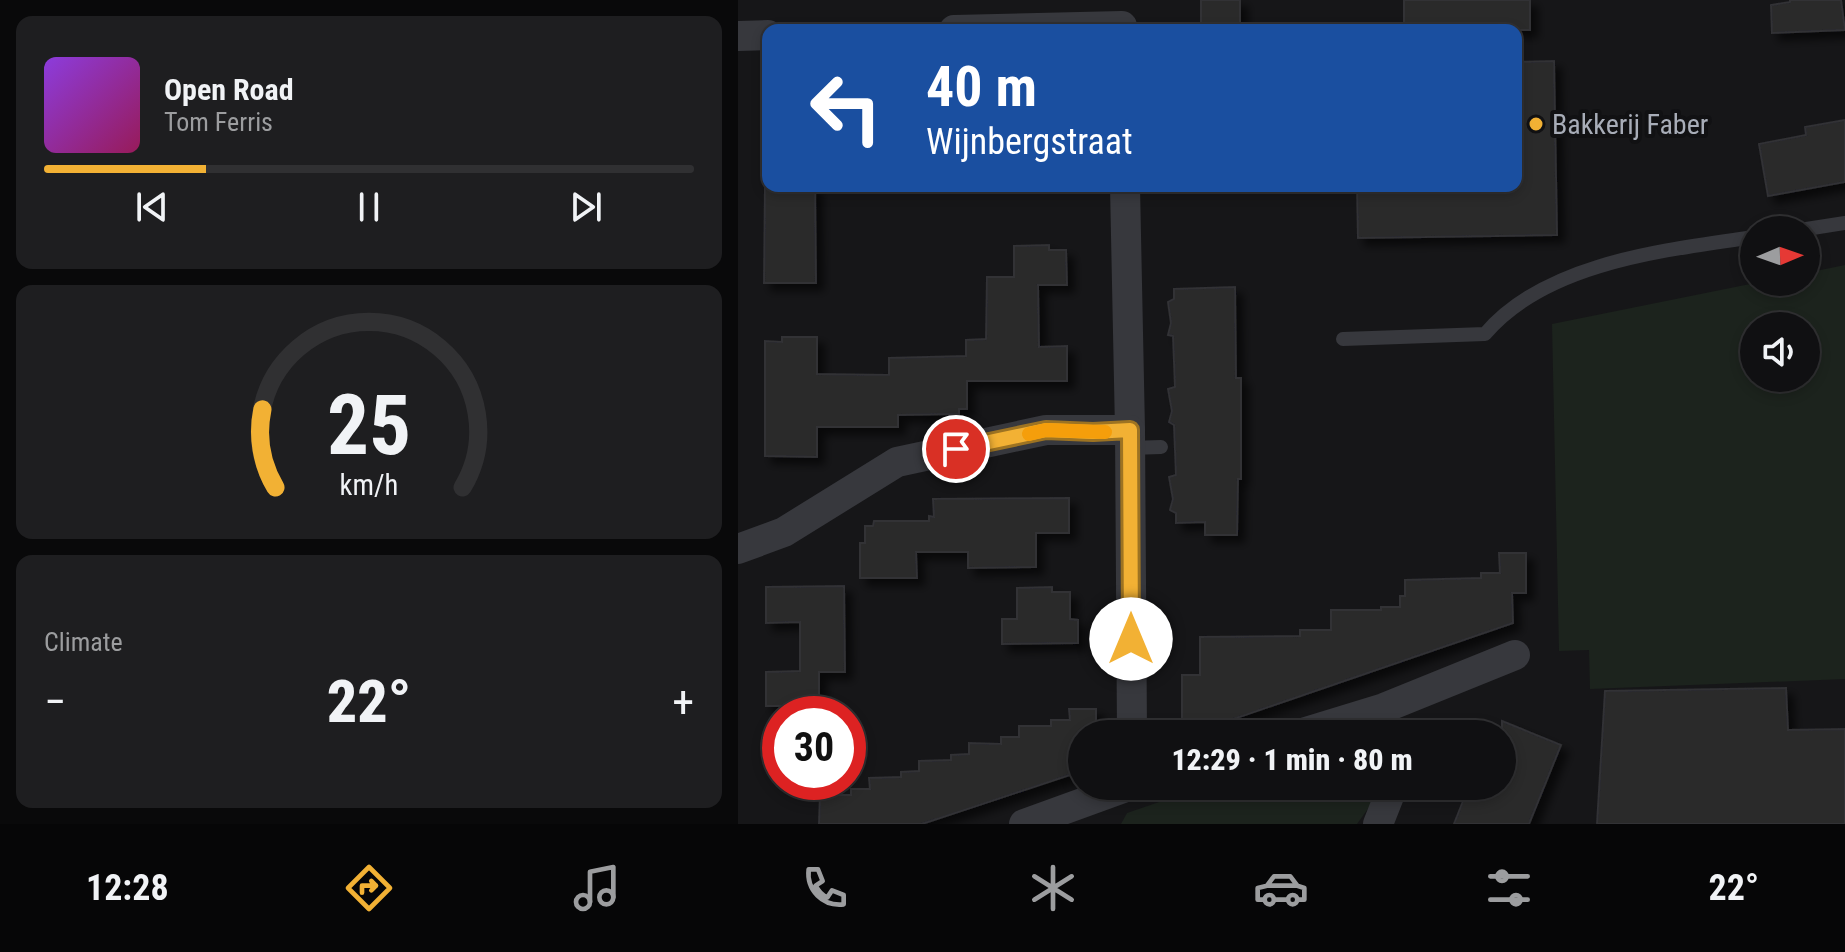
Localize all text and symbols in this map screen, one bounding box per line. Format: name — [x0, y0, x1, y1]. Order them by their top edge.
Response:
text: 40 m — [926, 54, 1037, 120]
icon: left — [794, 56, 898, 160]
text: Open Road — [164, 72, 294, 107]
text: Tom Ferris — [164, 107, 273, 137]
place label: Bakkerij Faber — [1552, 108, 1708, 141]
marker: Bakkerij Faber — [1527, 115, 1545, 133]
text: Wijnbergstraat — [926, 121, 1133, 163]
icon: previous — [130, 185, 174, 229]
icon: pause — [347, 185, 391, 229]
icon: next — [564, 185, 608, 229]
north arrow — [1740, 216, 1820, 296]
map controls — [1740, 216, 1820, 392]
button: sound — [1740, 312, 1820, 392]
text: 25 — [327, 377, 411, 474]
pin — [922, 415, 990, 483]
icon: arrive — [934, 427, 978, 471]
text: km/h — [340, 468, 398, 502]
position arrow — [1089, 597, 1173, 681]
text: Climate — [44, 627, 123, 657]
text: 22° — [327, 666, 411, 737]
text: − — [44, 676, 66, 728]
text: + — [672, 676, 694, 728]
speed limit sign: 30 — [762, 696, 866, 800]
text: 12:29 · 1 min · 80 m — [1171, 742, 1413, 777]
icon: directions — [341, 860, 397, 916]
icon: music — [569, 860, 625, 916]
icon: phone — [797, 860, 853, 916]
icon: climate — [1025, 860, 1081, 916]
icon: car — [1253, 860, 1309, 916]
icon: filters — [1481, 860, 1537, 916]
text: 12:28 — [86, 867, 169, 909]
text: 22° — [1709, 867, 1759, 909]

